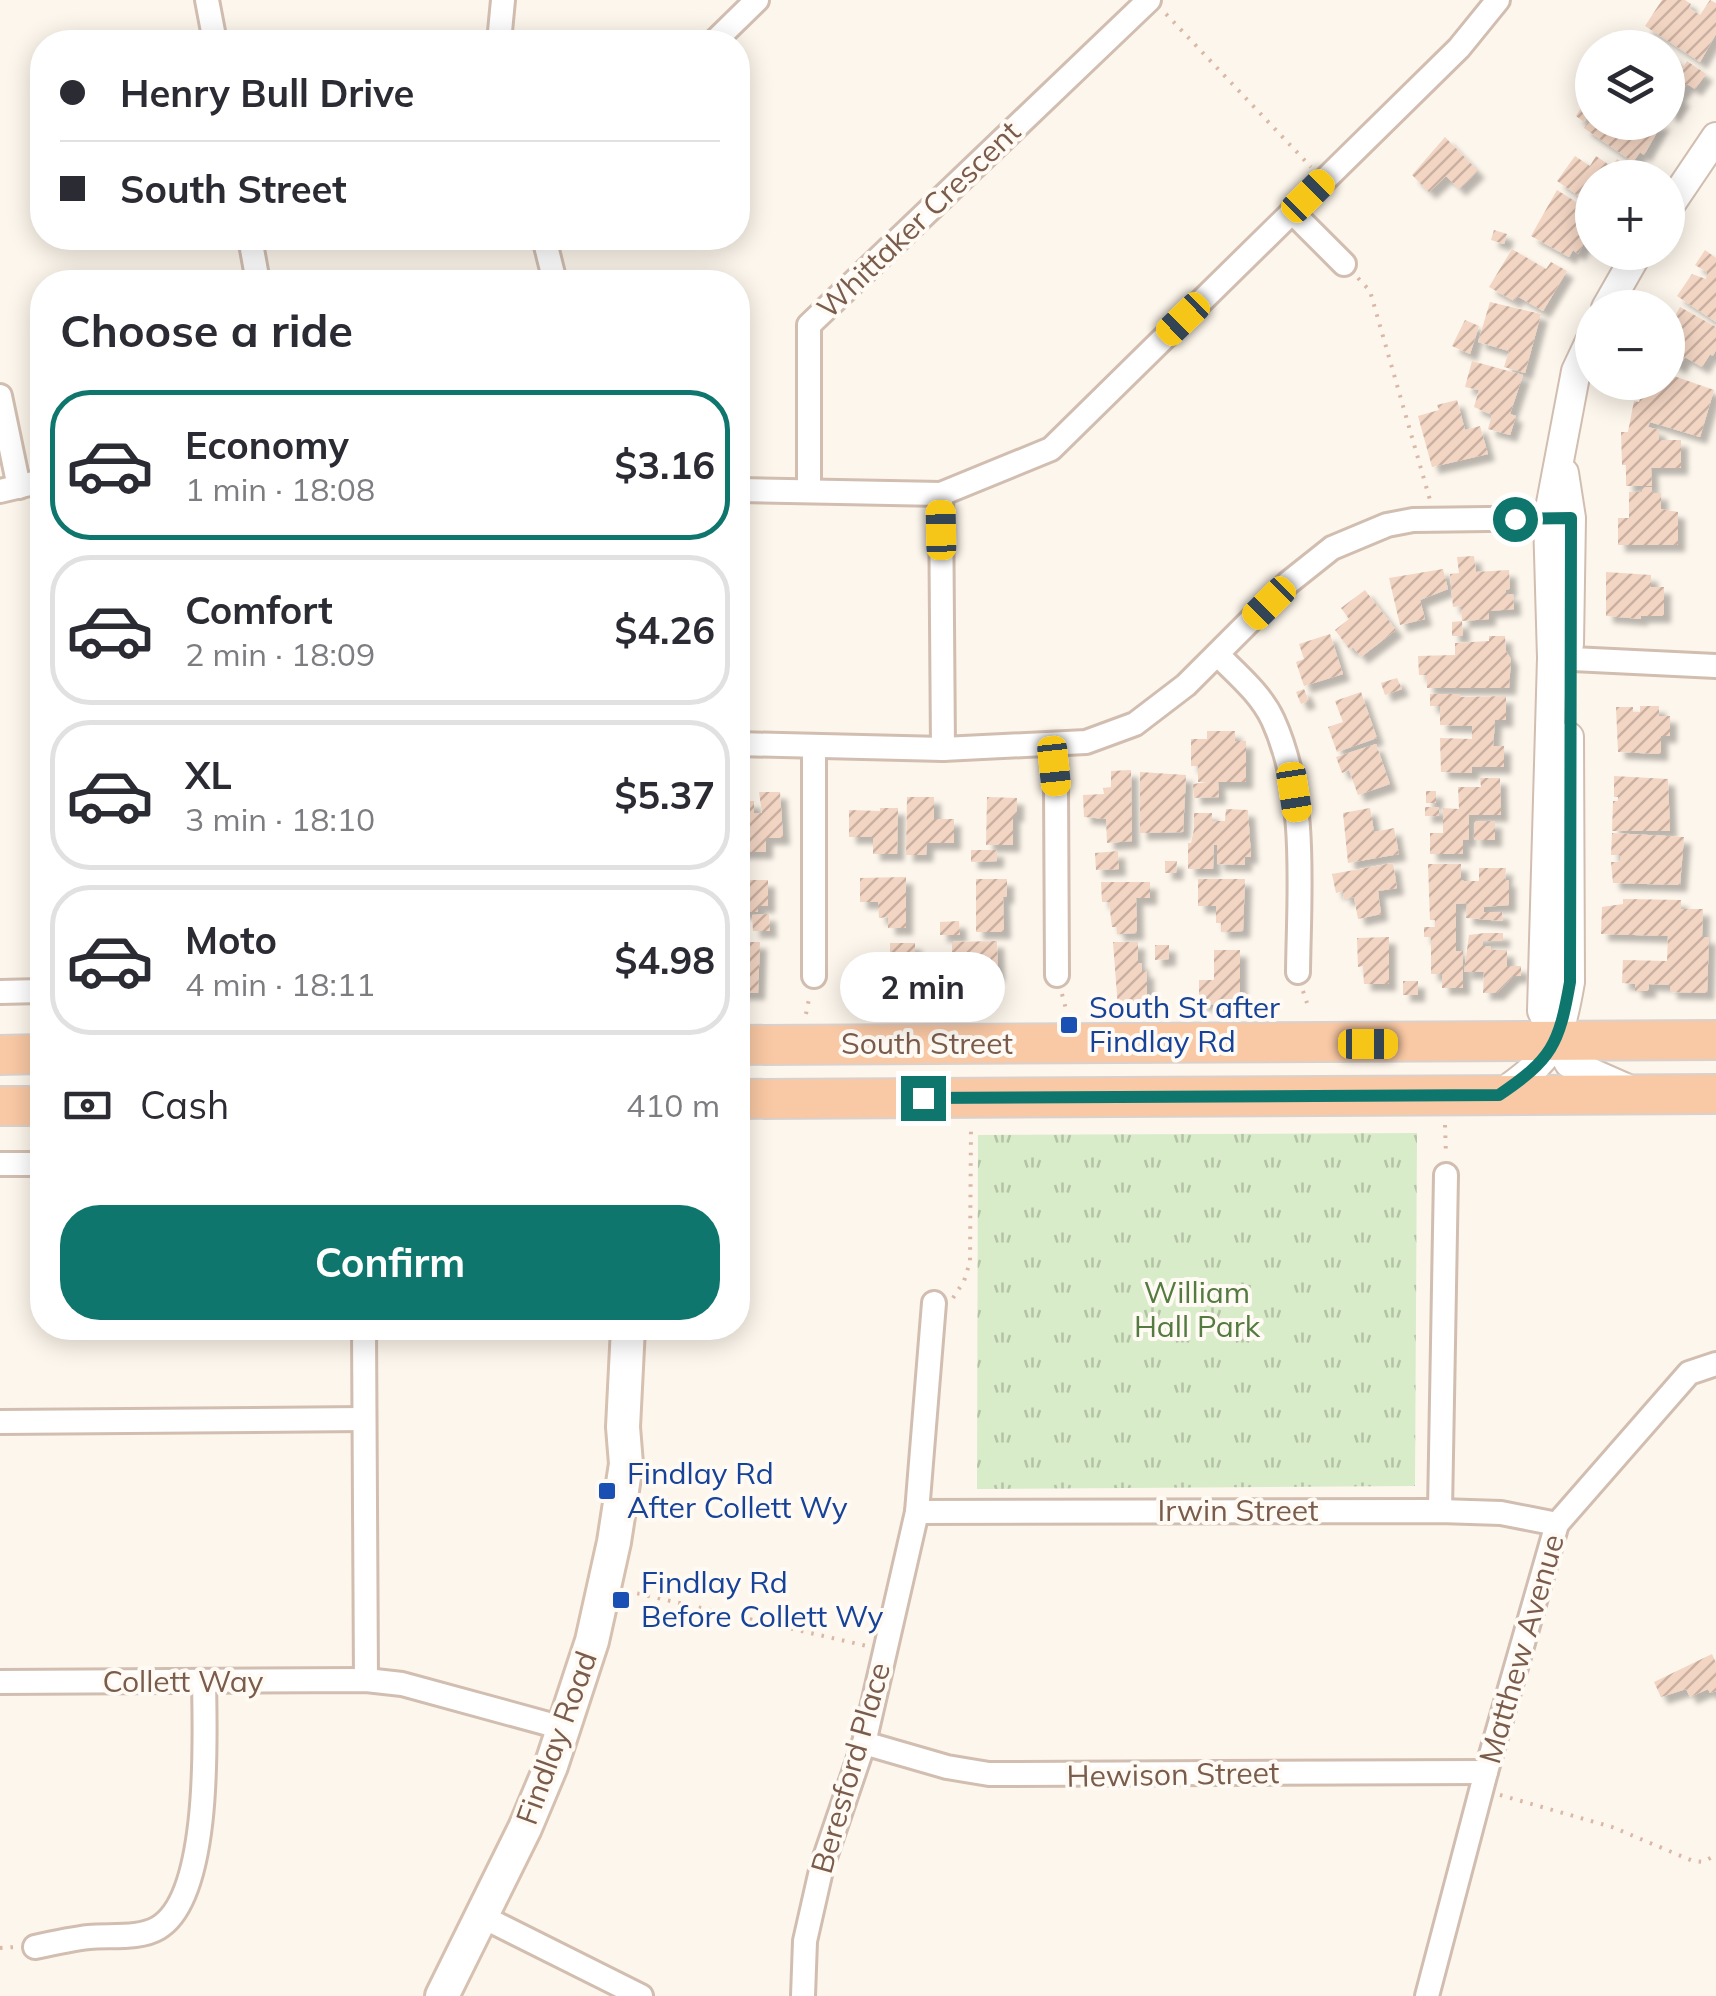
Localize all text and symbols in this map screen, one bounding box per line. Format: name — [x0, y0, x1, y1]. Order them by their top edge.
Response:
map controls — [1575, 30, 1685, 400]
button: layers — [1575, 30, 1685, 140]
text: Henry Bull Drive — [120, 69, 414, 117]
street label: Whittaker Crescent — [809, 112, 1028, 326]
button: + — [1575, 160, 1685, 270]
car — [1276, 164, 1340, 228]
text: South Street — [120, 165, 347, 213]
car — [1151, 287, 1215, 351]
button: − — [1575, 290, 1685, 400]
text: Choose a ride — [60, 302, 353, 358]
icon: car — [65, 420, 155, 510]
text: Economy — [185, 421, 349, 469]
text: $3.16 — [614, 441, 715, 489]
text: 1 min · 18:08 — [185, 469, 375, 509]
route start — [1493, 497, 1538, 542]
car — [925, 500, 957, 560]
car — [1237, 571, 1301, 635]
icon: car — [65, 585, 155, 675]
text: Comfort — [185, 586, 333, 634]
text: $4.26 — [614, 606, 715, 654]
text: 2 min · 18:09 — [185, 634, 375, 674]
car — [1036, 735, 1072, 797]
icon: car — [65, 750, 155, 840]
text: XL — [185, 751, 232, 799]
car — [1274, 760, 1314, 824]
text: $5.37 — [614, 771, 715, 819]
text: 3 min · 18:10 — [185, 799, 375, 839]
icon: car — [65, 915, 155, 1005]
text: Moto — [185, 916, 277, 964]
text: $4.98 — [614, 936, 715, 984]
callout: 2 min — [840, 953, 1006, 1023]
text: 4 min · 18:11 — [185, 964, 375, 1004]
text: 2 min — [880, 967, 965, 1007]
place label: South St after Findlay Rd — [1089, 988, 1280, 1060]
marker: South St after Findlay Rd — [1058, 1014, 1080, 1036]
street label: South Street — [841, 1024, 1013, 1062]
car — [1338, 1029, 1398, 1059]
route end — [901, 1076, 946, 1121]
icon: cash — [60, 1078, 115, 1133]
text: Cash — [140, 1081, 229, 1129]
text: 410 m — [626, 1085, 720, 1125]
button: Confirm — [60, 1205, 720, 1320]
park label: William Hall Park — [1134, 1273, 1261, 1345]
place label: Findlay Rd After Collett Wy — [627, 1454, 848, 1526]
marker: Findlay Rd After Collett Wy — [596, 1480, 618, 1502]
street label: Irwin Street — [1157, 1491, 1319, 1529]
street label: Matthew Avenue — [1470, 1530, 1572, 1768]
place label: Findlay Rd Before Collett Wy — [641, 1563, 884, 1635]
marker: Findlay Rd Before Collett Wy — [610, 1589, 632, 1611]
street label: Findlay Road — [507, 1646, 605, 1830]
street label: Beresford Place — [802, 1658, 898, 1878]
street label: Collett Way — [102, 1662, 264, 1700]
street label: Hewison Street — [1066, 1753, 1280, 1795]

